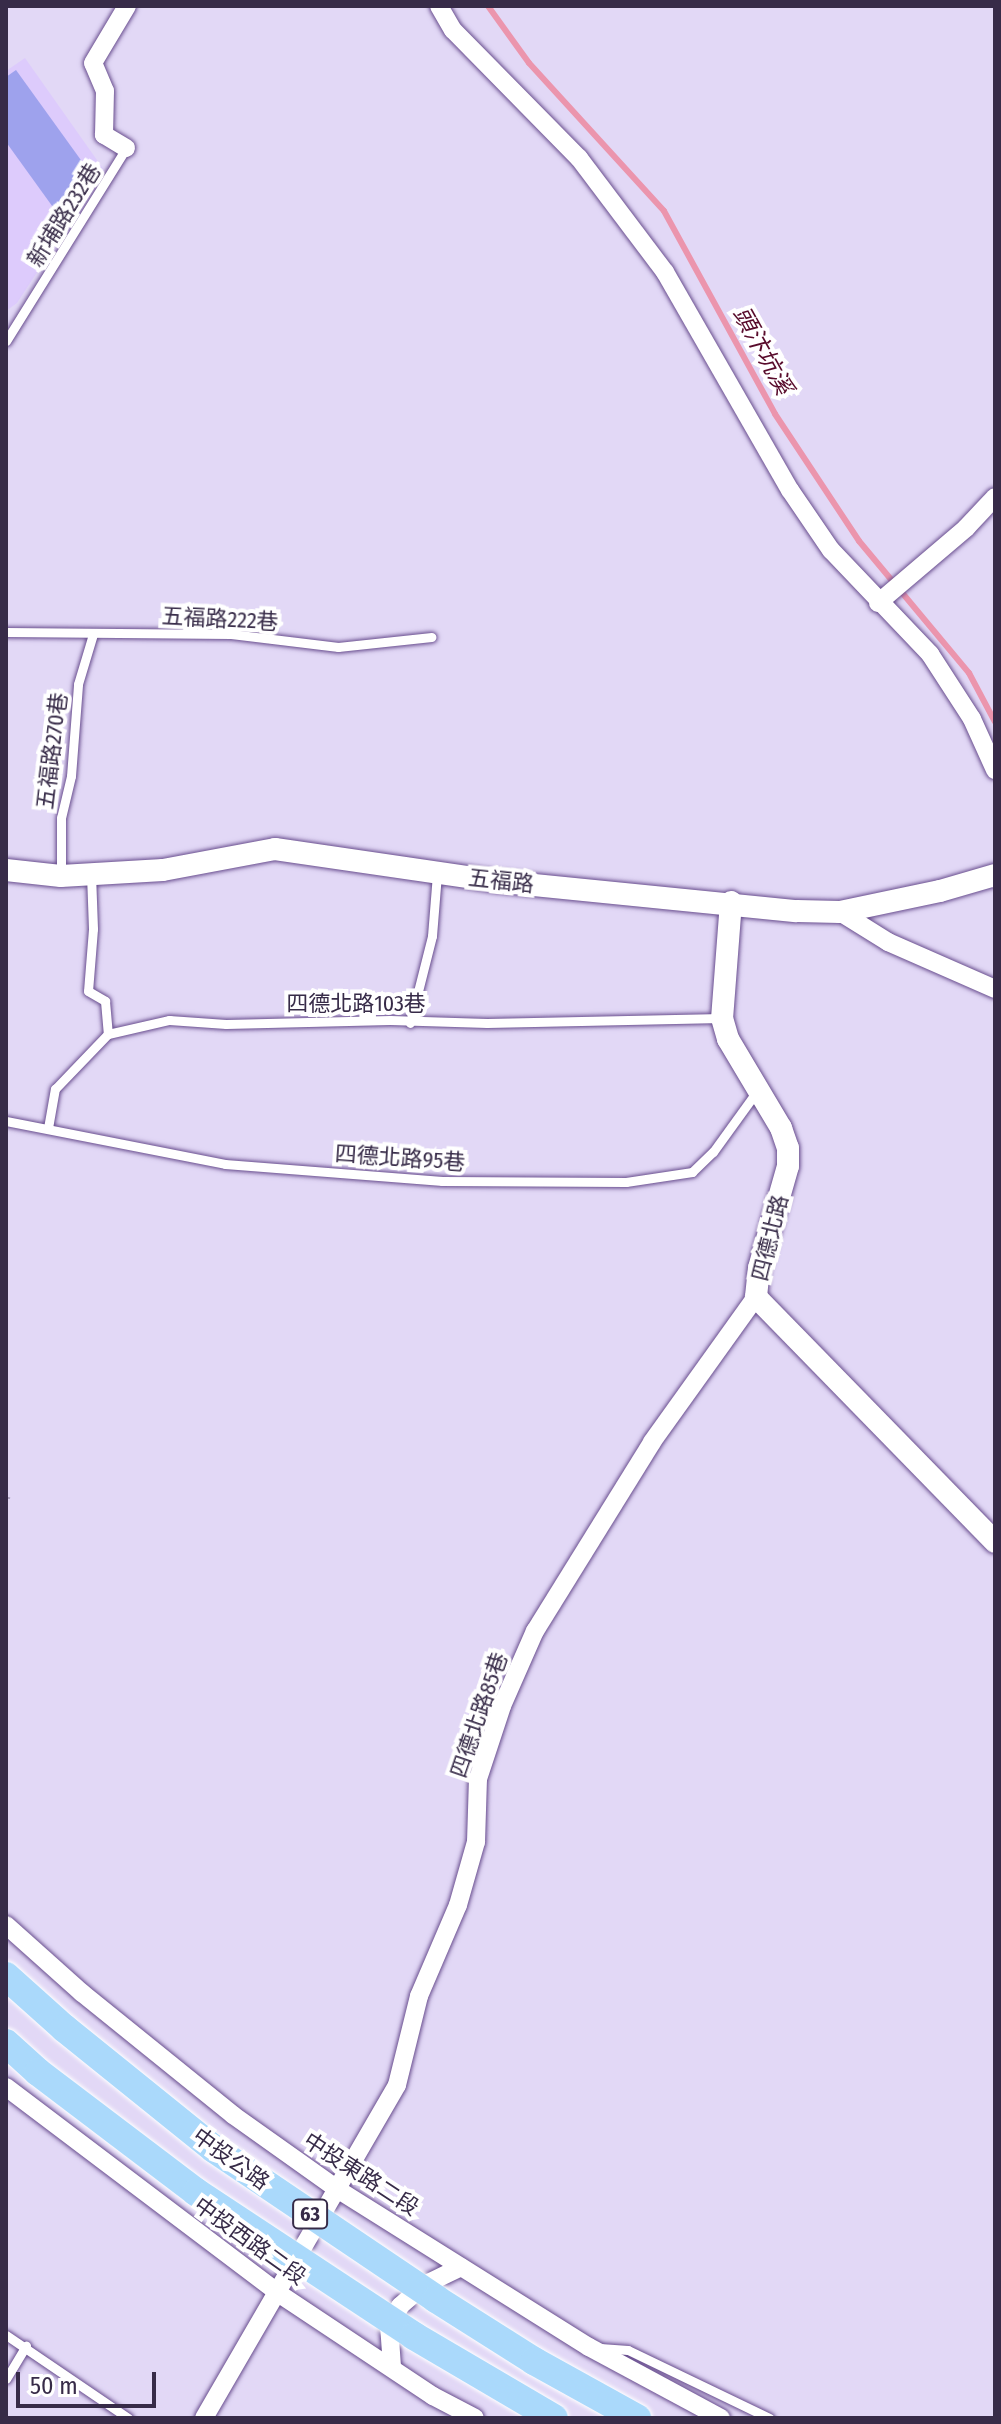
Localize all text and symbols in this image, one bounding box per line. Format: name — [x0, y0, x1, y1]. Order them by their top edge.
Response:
street label: 新埔路232巷 — [22, 158, 106, 272]
water label: 頭汴坑溪 — [726, 302, 798, 400]
street label: 五福路222巷 — [161, 603, 279, 635]
street label: 五福路270巷 — [32, 691, 72, 811]
street label: 五福路 — [467, 864, 535, 898]
street label: 四德北路103巷 — [286, 991, 426, 1017]
street label: 四德北路95巷 — [334, 1140, 466, 1176]
street label: 四德北路 — [747, 1192, 793, 1284]
street label: 四德北路85巷 — [445, 1649, 513, 1781]
street label: 中投公路 — [188, 2122, 274, 2196]
street label: 中投東路二段 — [298, 2127, 424, 2221]
street label: 中投西路二段 — [189, 2192, 311, 2290]
road number: 63 — [292, 2198, 328, 2230]
scale bar — [20, 2356, 160, 2406]
text: 50 m — [30, 2372, 78, 2400]

